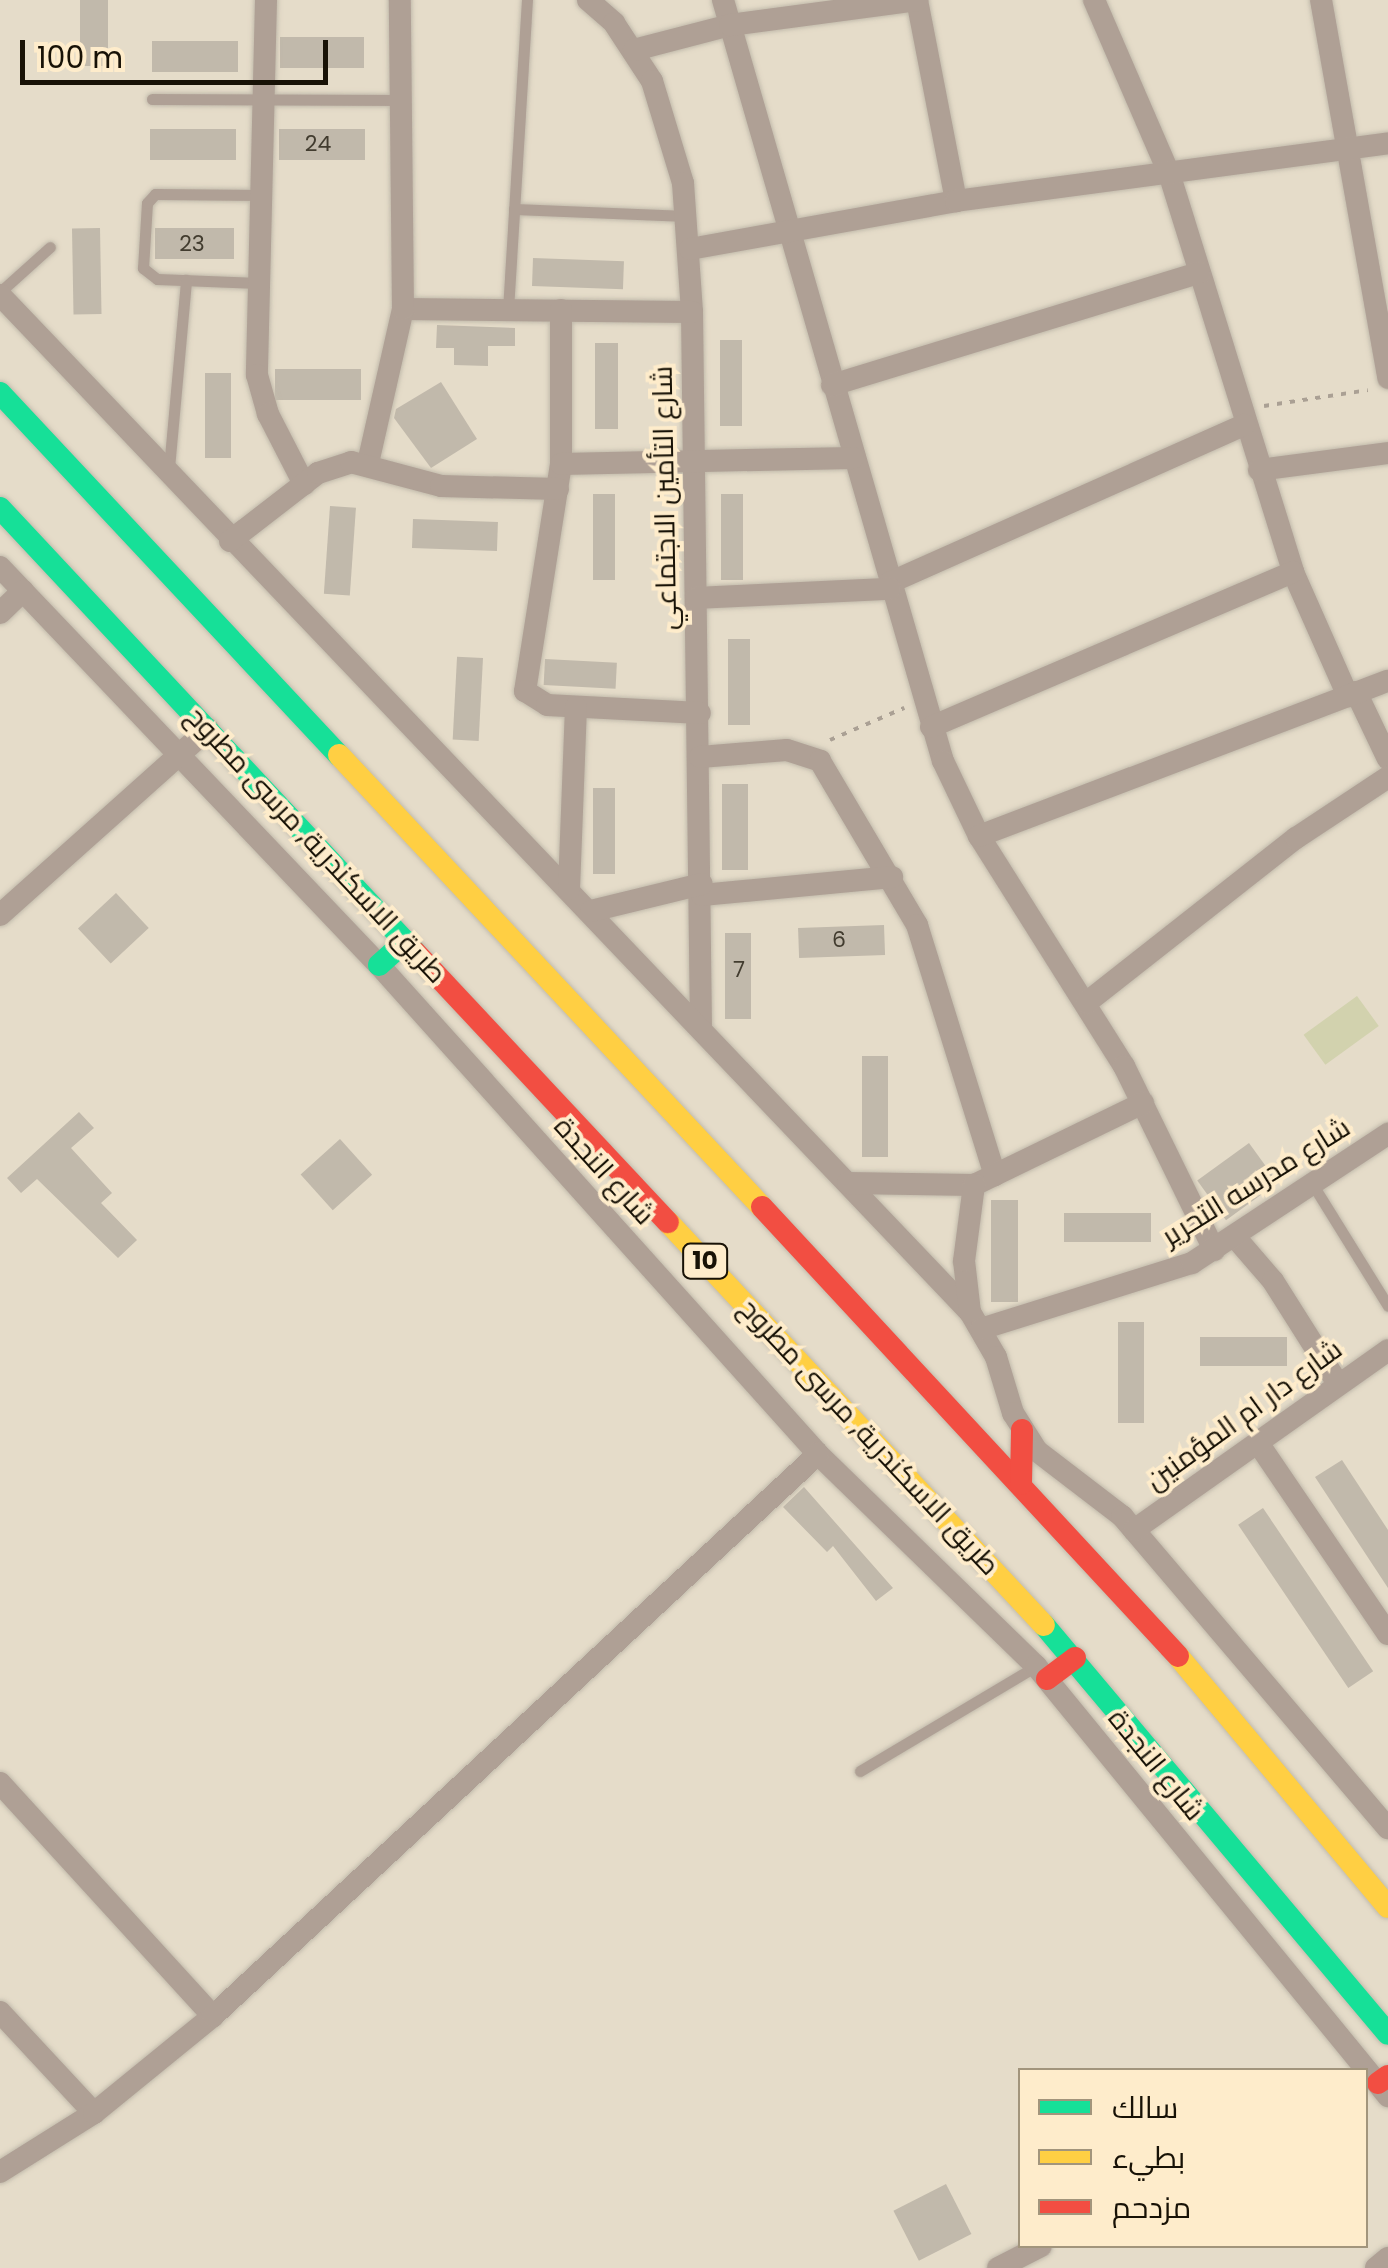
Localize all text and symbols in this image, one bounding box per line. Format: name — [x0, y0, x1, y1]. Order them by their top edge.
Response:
scale bar — [25, 20, 332, 82]
text: 100 m — [37, 36, 123, 79]
house number: 24 — [305, 131, 331, 157]
house number: 23 — [179, 231, 205, 257]
street label: شارع التأمين الاجتماعي — [646, 365, 684, 631]
street label: طريق الاسكندرية, مرسى مطروح — [179, 700, 453, 990]
house number: 6 — [832, 927, 846, 953]
house number: 7 — [733, 957, 745, 983]
street label: شارع النجدة — [547, 1110, 661, 1232]
street label: شارع مدرسه التحرير — [1156, 1111, 1356, 1253]
road number: 10 — [680, 1241, 730, 1281]
street label: طريق الاسكندرية, مرسى مطروح — [732, 1292, 1006, 1582]
street label: شارع دار ام المؤمنين — [1139, 1332, 1349, 1498]
street label: شارع النجدة — [1101, 1703, 1211, 1827]
legend — [1018, 2068, 1368, 2248]
text: سالك — [1112, 2086, 1178, 2129]
text: بطيء — [1112, 2136, 1185, 2179]
text: مزدحم — [1112, 2186, 1191, 2229]

